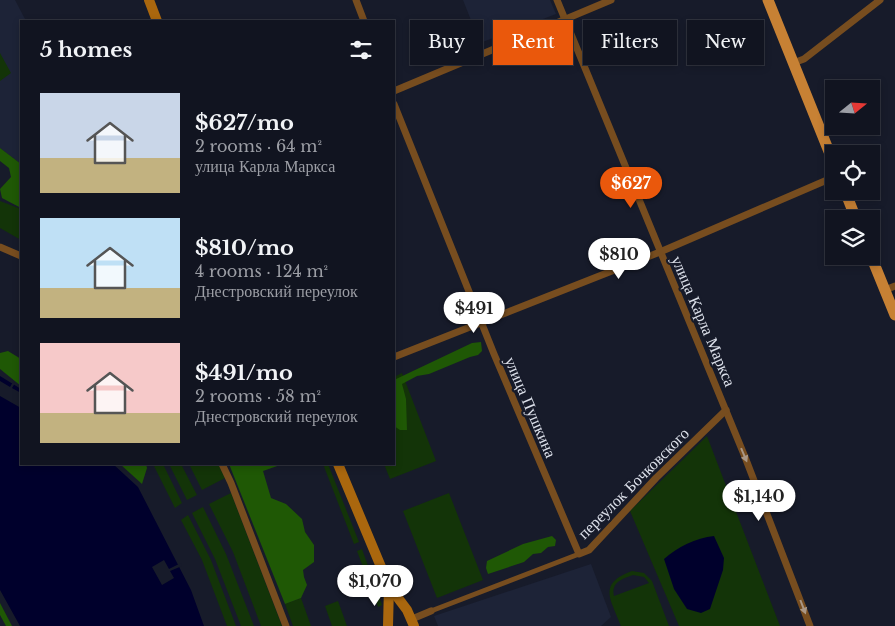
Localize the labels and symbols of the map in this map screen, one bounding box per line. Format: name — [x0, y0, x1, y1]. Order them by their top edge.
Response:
north arrow — [825, 80, 880, 135]
pin: $627 — [601, 166, 661, 209]
pin: $810 — [589, 238, 649, 280]
street label: улица Карла Маркса — [667, 253, 741, 389]
pin: $491 — [444, 292, 504, 334]
street label: улица Пушкина — [501, 353, 561, 461]
street label: переулок Бочковского — [573, 423, 693, 543]
one-way arrow — [741, 448, 749, 462]
pin: $1,140 — [718, 480, 800, 522]
pin: $1,070 — [334, 564, 416, 607]
one-way arrow — [800, 599, 807, 614]

